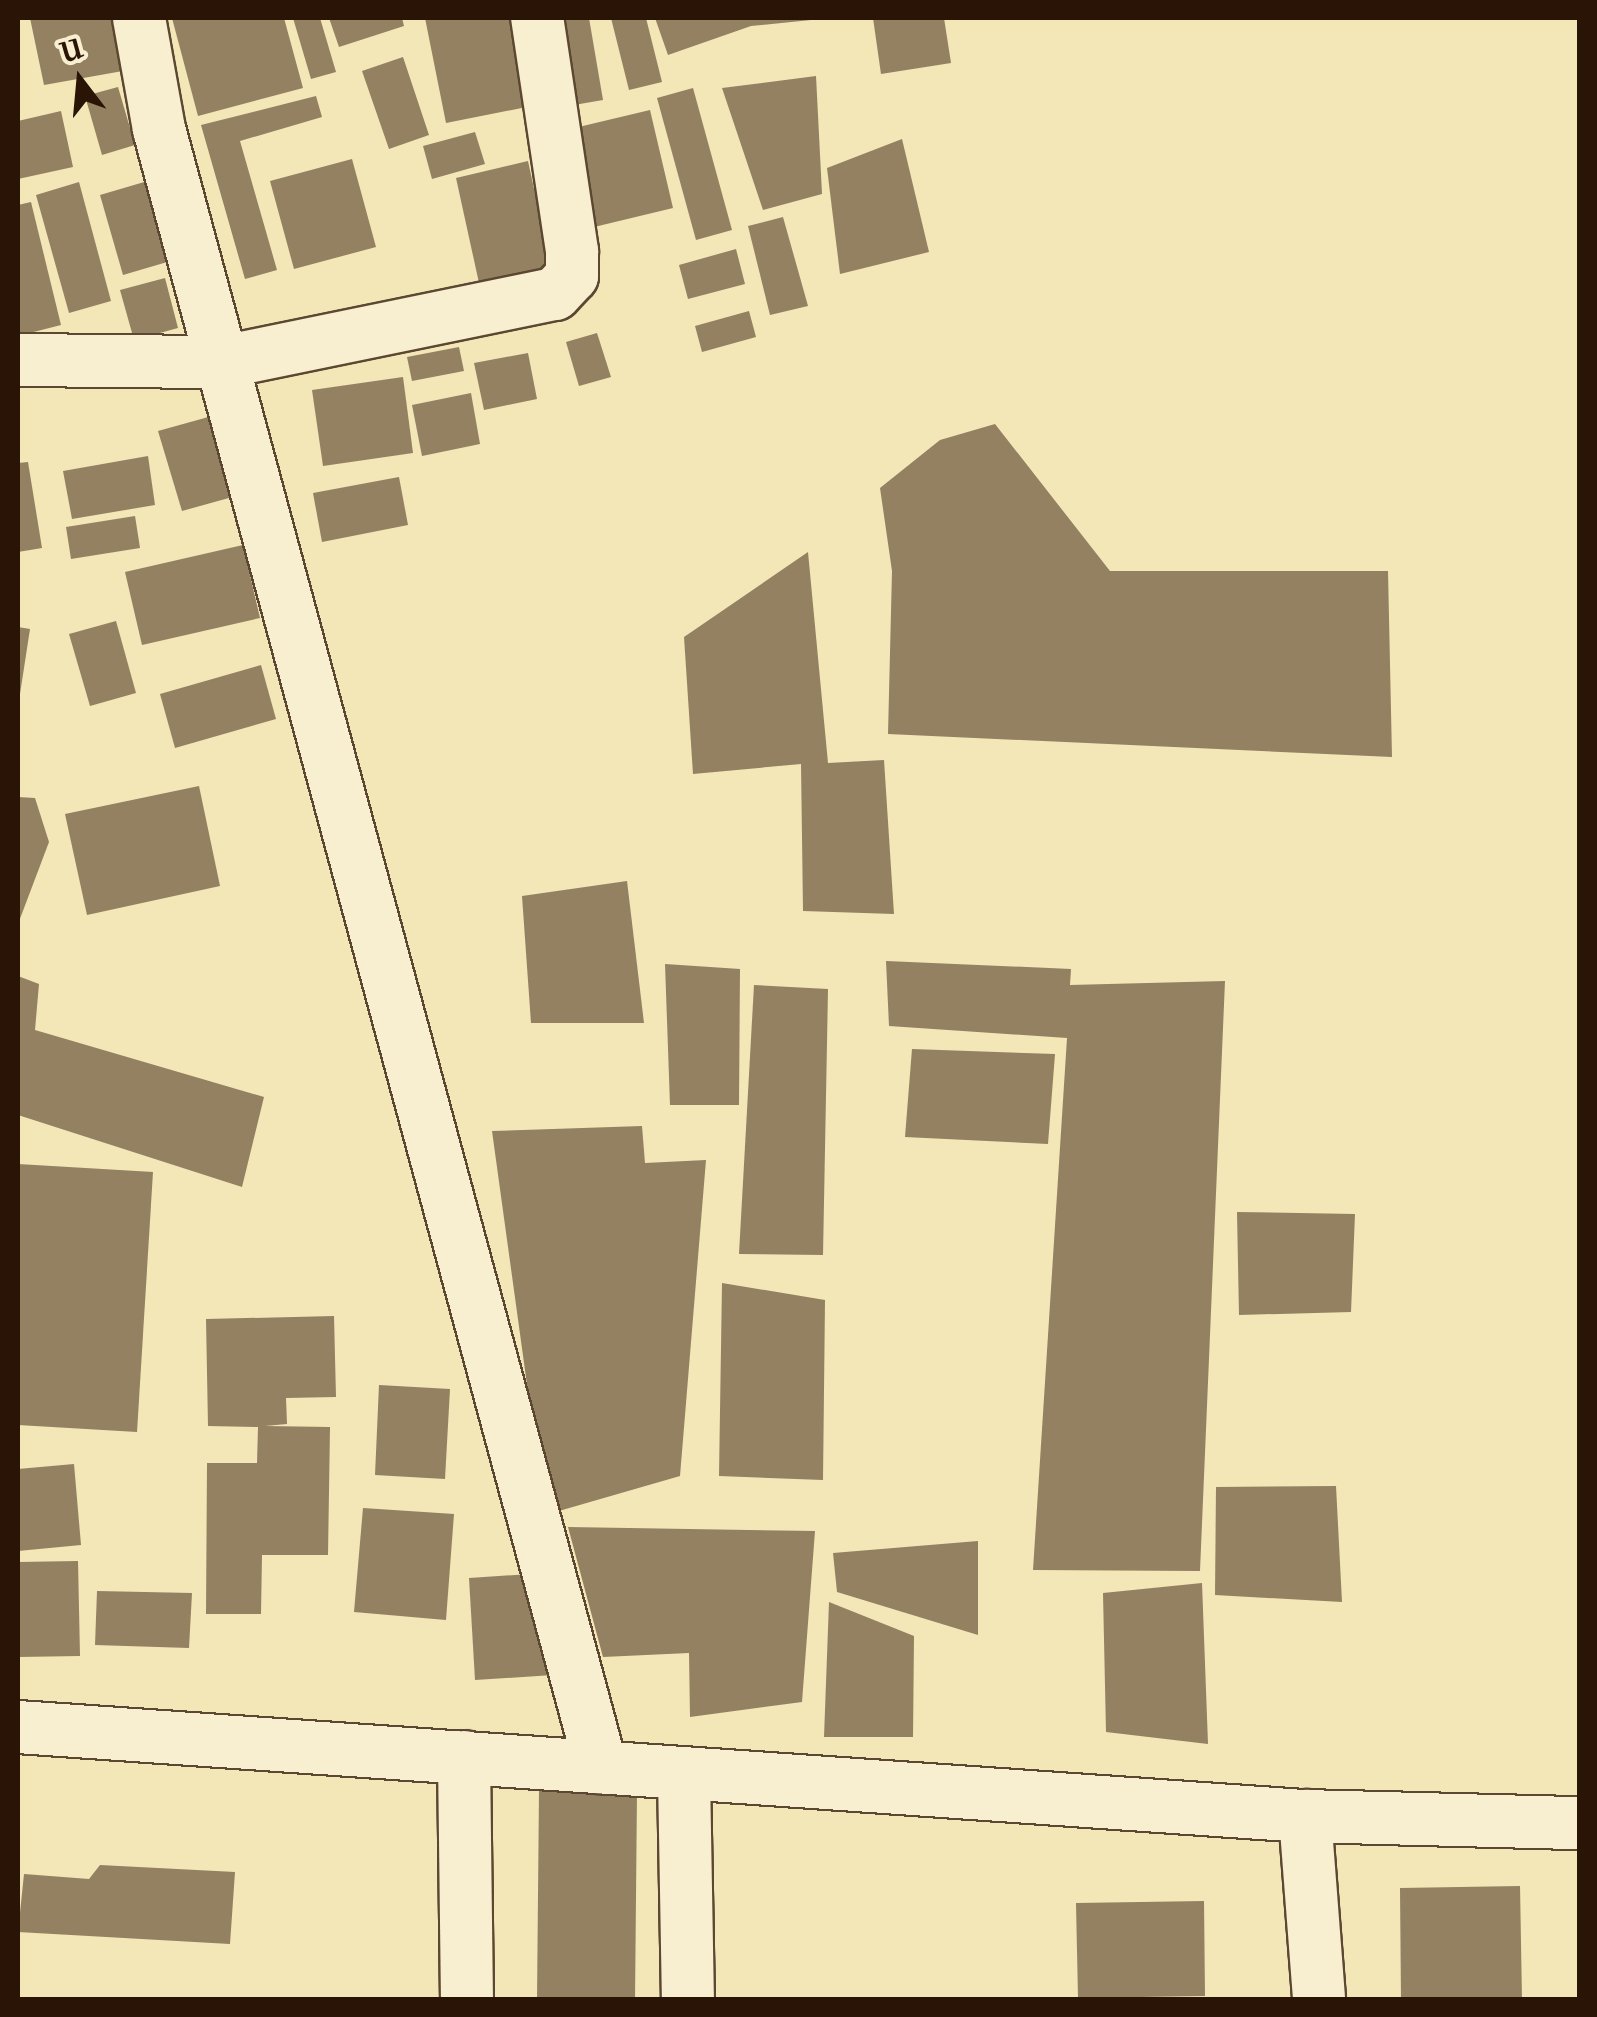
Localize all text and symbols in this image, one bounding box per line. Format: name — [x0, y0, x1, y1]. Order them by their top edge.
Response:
north arrow — [30, 30, 130, 130]
text: U — [57, 32, 87, 70]

